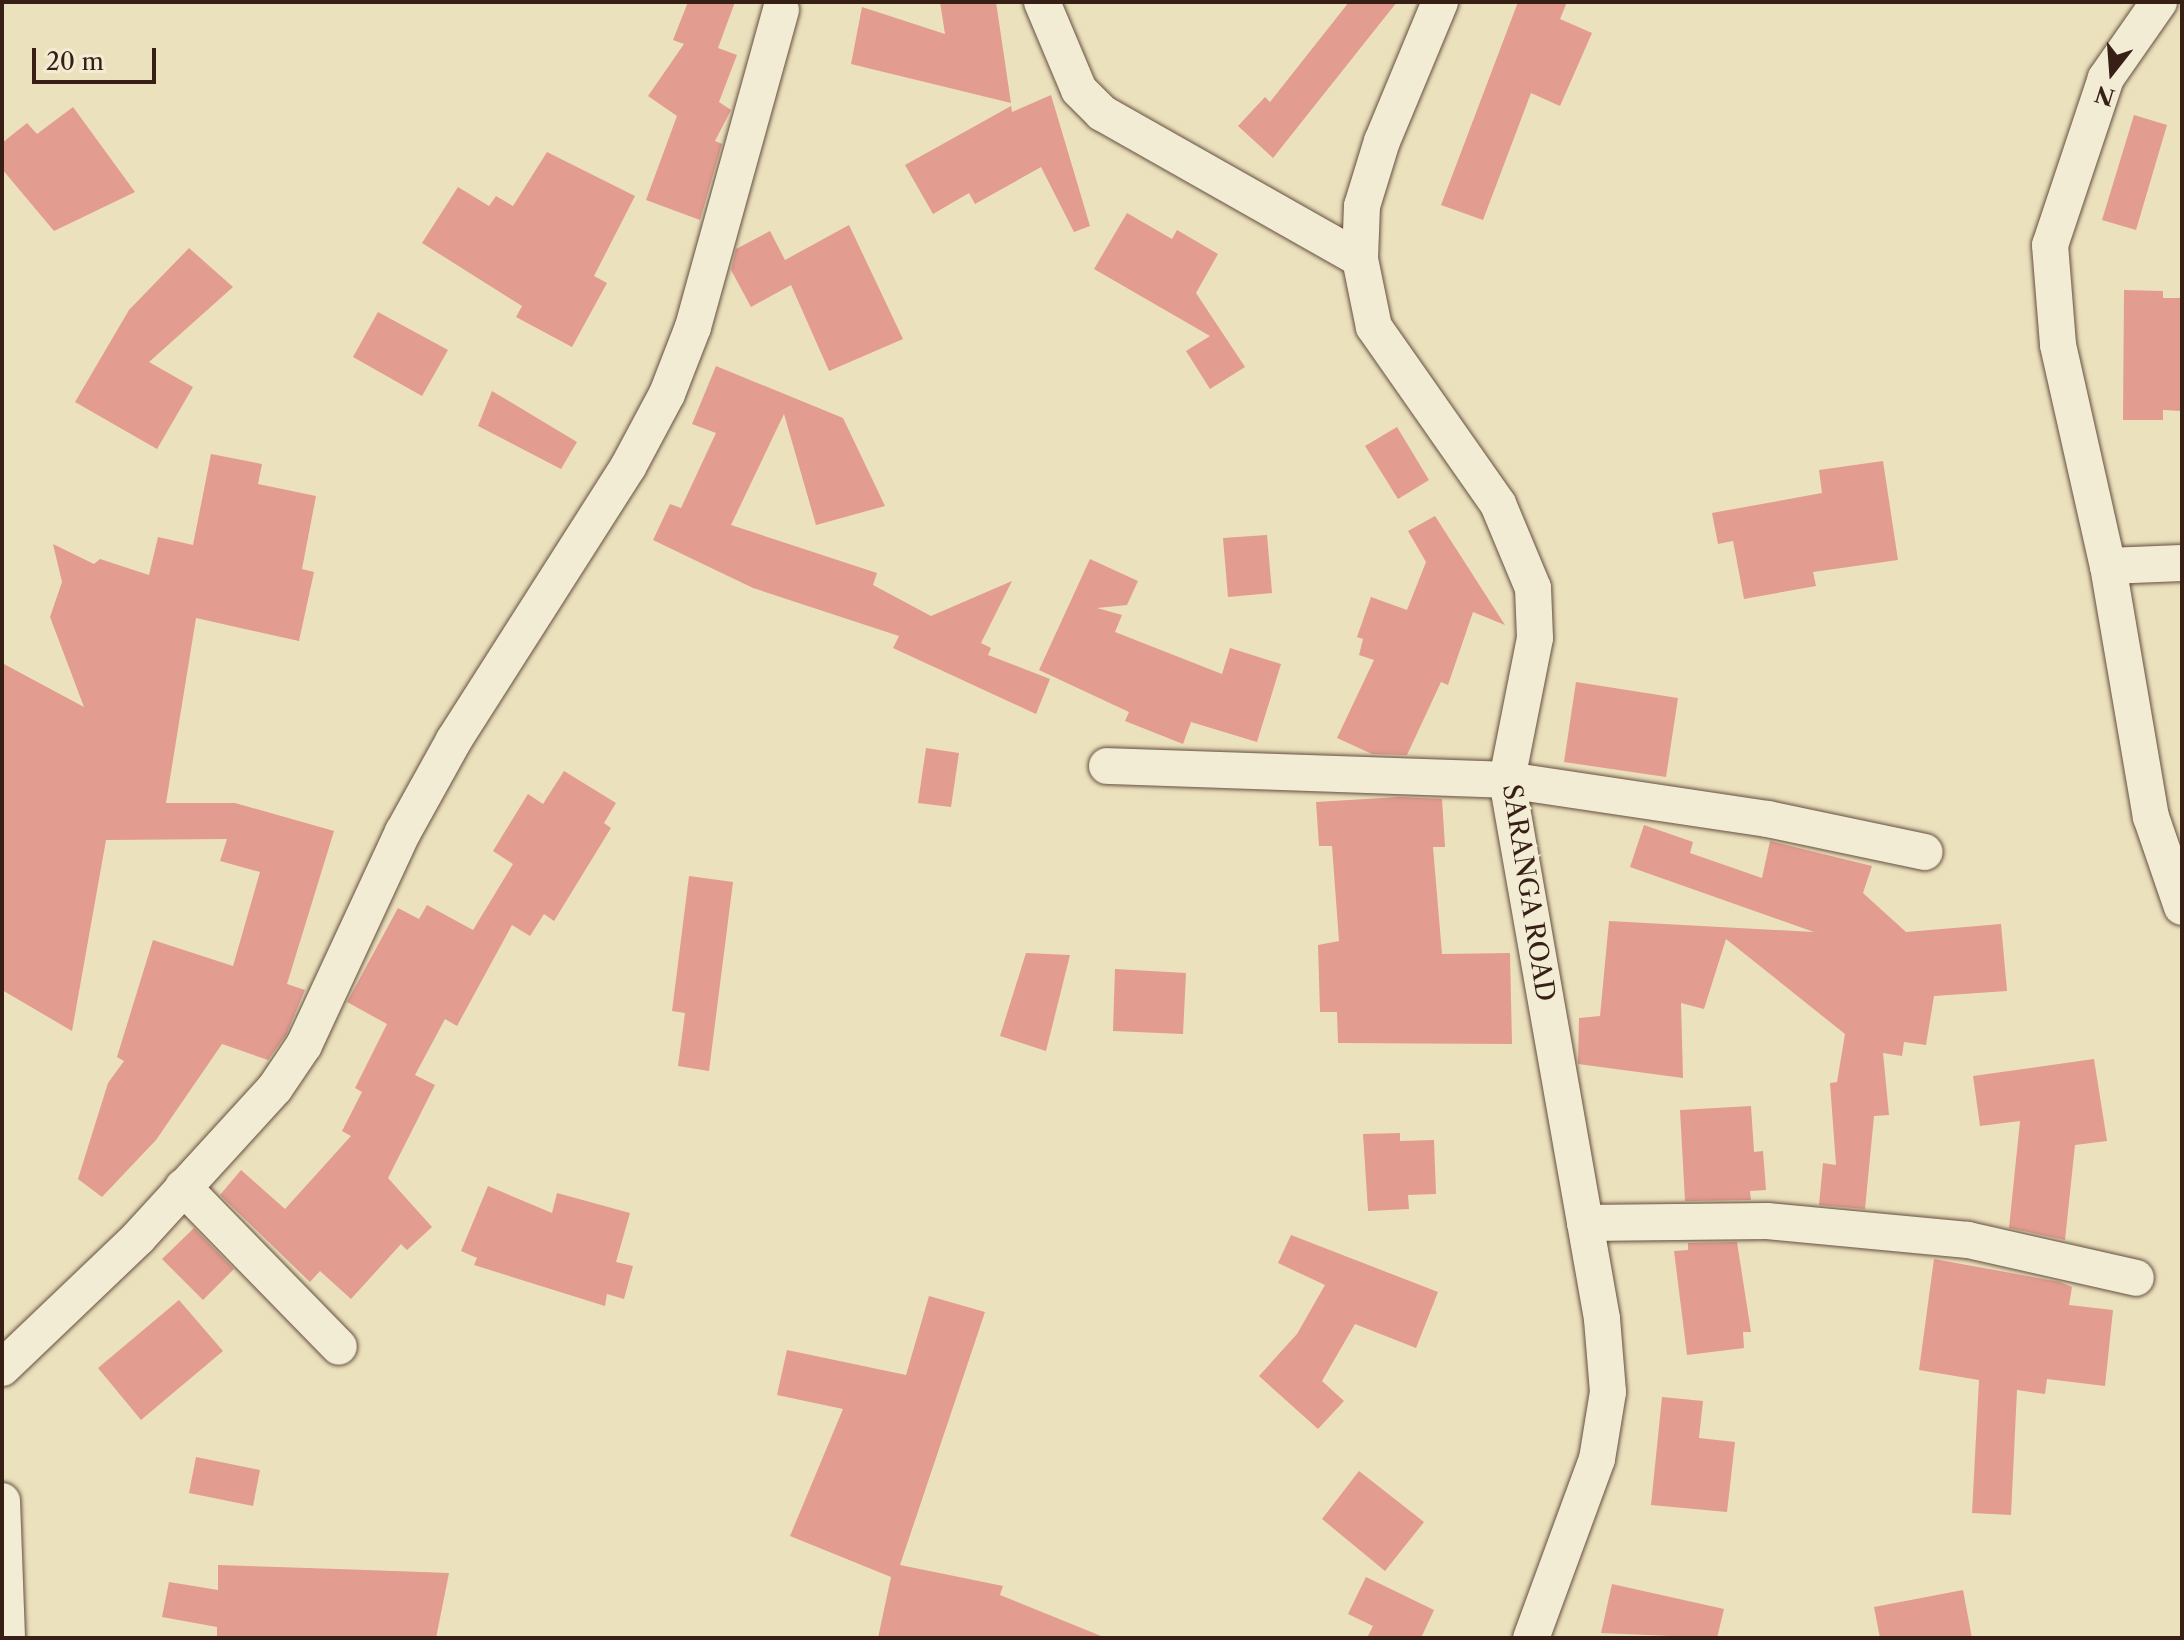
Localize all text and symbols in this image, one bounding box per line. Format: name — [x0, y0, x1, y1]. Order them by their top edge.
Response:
scale bar — [36, 32, 160, 82]
north arrow — [2072, 32, 2152, 112]
text: 20 m — [46, 47, 104, 76]
text: N — [2092, 80, 2118, 111]
street label: SARANGA ROAD — [1495, 782, 1561, 1004]

